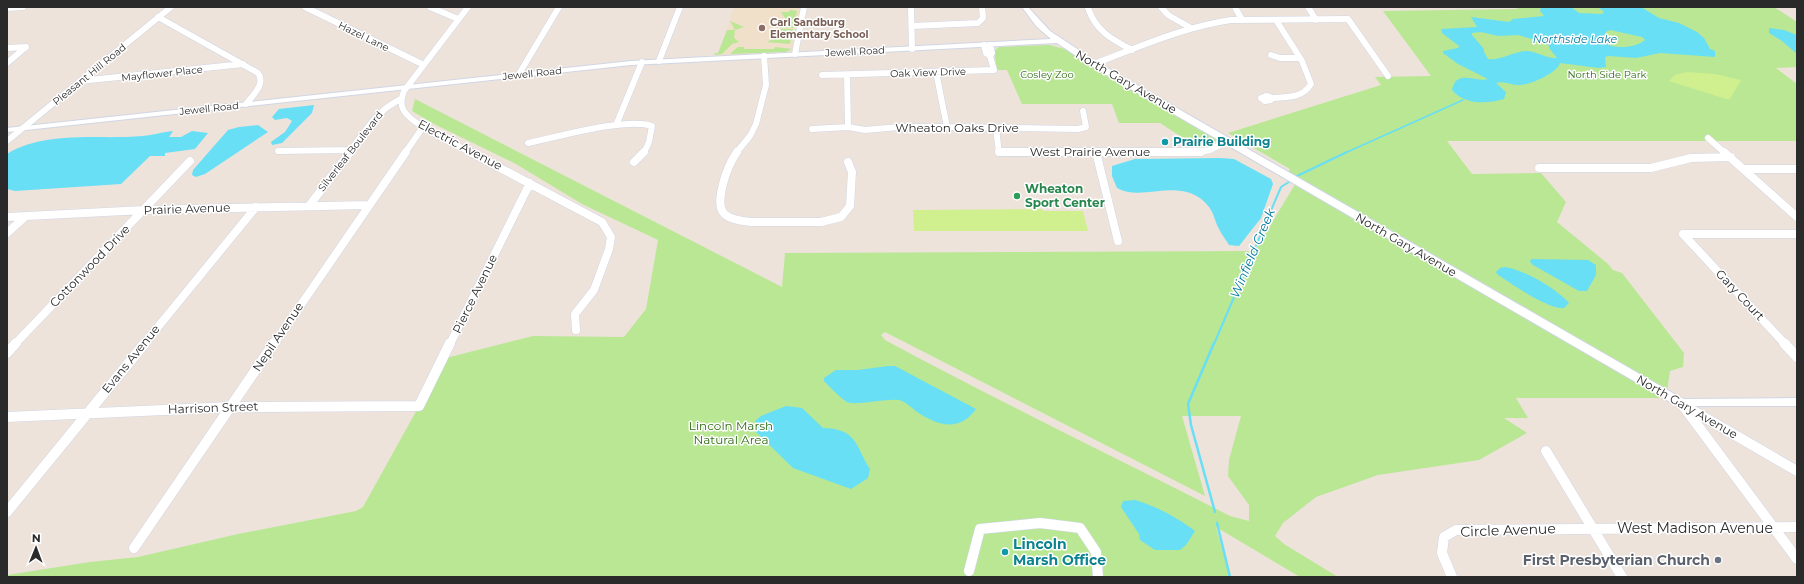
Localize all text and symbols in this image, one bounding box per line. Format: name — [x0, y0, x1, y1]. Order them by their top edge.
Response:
place label: Carl Sandburg Elementary School — [770, 16, 869, 41]
street label: Hazel Lane — [336, 19, 391, 54]
marker: Carl Sandburg Elementary School — [757, 23, 767, 33]
water label: Northside Lake — [1533, 32, 1618, 46]
street label: Pleasant Hill Road — [50, 41, 129, 108]
street label: Jewell Road — [824, 43, 885, 60]
street label: North Gary Avenue — [1073, 46, 1180, 117]
street label: Mayflower Place — [121, 63, 203, 84]
street label: Jewell Road — [501, 64, 562, 83]
street label: Oak View Drive — [890, 65, 966, 80]
park label: Cosley Zoo — [1020, 68, 1074, 81]
park label: North Side Park — [1567, 68, 1647, 81]
street label: Jewell Road — [178, 99, 239, 118]
street label: Silverleaf Boulevard — [315, 109, 386, 194]
street label: Electric Avenue — [416, 116, 505, 173]
street label: Wheaton Oaks Drive — [895, 120, 1019, 135]
place label: Prairie Building — [1173, 134, 1270, 149]
marker: Prairie Building — [1160, 137, 1170, 147]
street label: West Prairie Avenue — [1030, 144, 1150, 159]
place label: Wheaton Sport Center — [1025, 181, 1105, 210]
marker: Wheaton Sport Center — [1012, 191, 1022, 201]
street label: Prairie Avenue — [143, 199, 231, 218]
water label: Winfield Creek — [1226, 205, 1279, 300]
street label: North Gary Avenue — [1353, 209, 1460, 280]
street label: Cottonwood Drive — [46, 221, 133, 310]
street label: Pierce Avenue — [449, 252, 500, 336]
street label: Gary Court — [1713, 266, 1768, 323]
street label: Nepil Avenue — [249, 299, 306, 374]
street label: Evans Avenue — [98, 321, 163, 396]
street label: North Gary Avenue — [1634, 371, 1741, 442]
street label: Harrison Street — [168, 398, 259, 417]
park label: Lincoln Marsh Natural Area — [689, 418, 773, 447]
street label: Circle Avenue — [1460, 519, 1556, 541]
street label: West Madison Avenue — [1617, 519, 1773, 537]
north arrow — [16, 528, 56, 568]
text: N — [32, 531, 41, 545]
place label: Lincoln Marsh Office — [1013, 535, 1106, 569]
marker: Lincoln Marsh Office — [1000, 547, 1010, 557]
place label: First Presbyterian Church — [1523, 551, 1710, 569]
marker: First Presbyterian Church — [1713, 555, 1723, 565]

